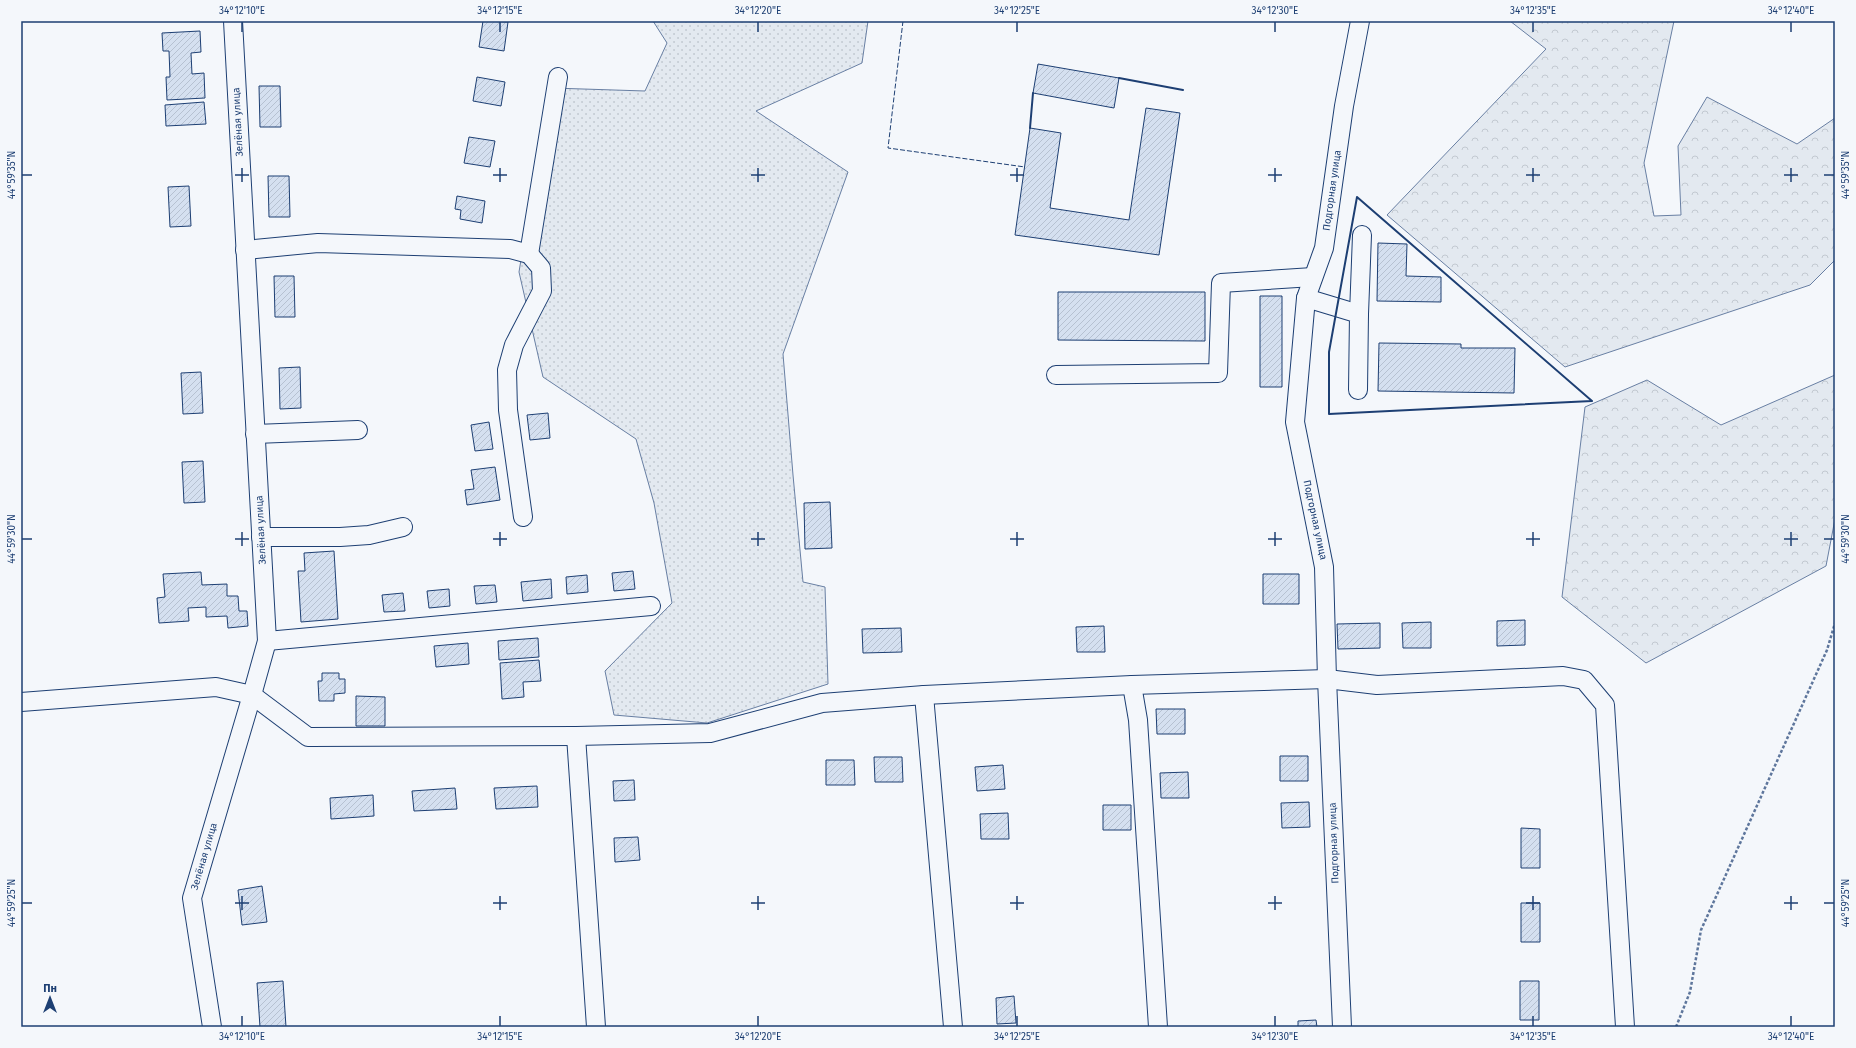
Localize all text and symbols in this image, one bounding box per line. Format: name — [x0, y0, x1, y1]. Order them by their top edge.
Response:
text: 34°12'10"E — [219, 5, 265, 17]
text: 34°12'15"E — [477, 5, 523, 17]
text: 34°12'20"E — [735, 5, 781, 17]
text: 34°12'25"E — [994, 5, 1040, 17]
text: 34°12'30"E — [1252, 5, 1298, 17]
text: 34°12'35"E — [1510, 5, 1556, 17]
text: 34°12'40"E — [1768, 5, 1814, 17]
street label: Зелёная улица — [229, 87, 246, 157]
street label: Подгорная улица — [1320, 149, 1344, 232]
text: 44°59'35"N — [6, 151, 18, 199]
text: 44°59'35"N — [1840, 151, 1852, 199]
street label: Подгорная улица — [1301, 479, 1329, 561]
street label: Зелёная улица — [252, 495, 269, 565]
text: 44°59'30"N — [6, 514, 18, 564]
text: 44°59'30"N — [1840, 514, 1852, 564]
street label: Подгорная улица — [1327, 802, 1341, 884]
street label: Зелёная улица — [189, 821, 220, 891]
text: 44°59'25"N — [6, 879, 18, 927]
text: 44°59'25"N — [1840, 879, 1852, 927]
north arrow — [30, 978, 70, 1018]
text: Пн — [43, 982, 57, 995]
text: 34°12'10"E — [219, 1031, 265, 1043]
text: 34°12'15"E — [477, 1031, 523, 1043]
text: 34°12'20"E — [735, 1031, 781, 1043]
text: 34°12'25"E — [994, 1031, 1040, 1043]
text: 34°12'30"E — [1252, 1031, 1298, 1043]
text: 34°12'35"E — [1510, 1031, 1556, 1043]
text: 34°12'40"E — [1768, 1031, 1814, 1043]

